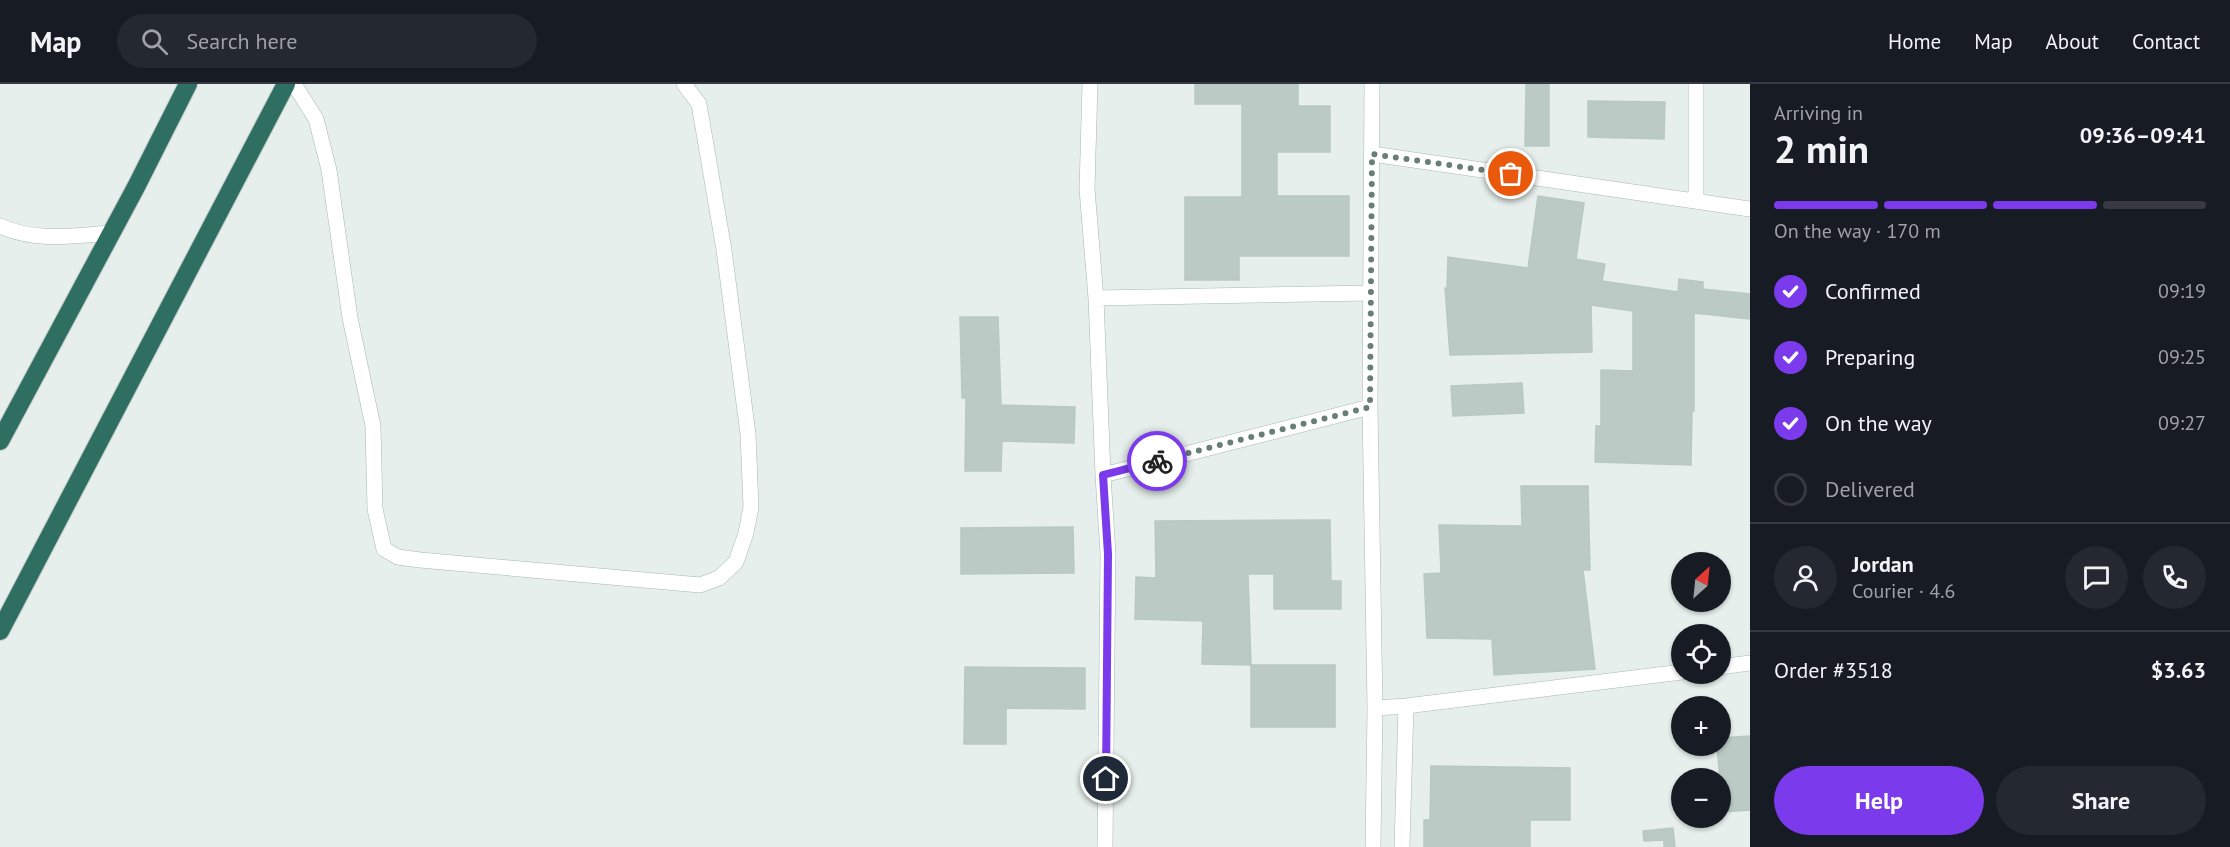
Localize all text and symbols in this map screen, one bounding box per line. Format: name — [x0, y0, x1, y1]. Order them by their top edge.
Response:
search box — [117, 14, 537, 68]
text: Map — [30, 23, 81, 60]
icon: search — [138, 25, 171, 58]
text: Search here — [186, 27, 297, 55]
text: Home — [1888, 28, 1941, 55]
text: Map — [1974, 28, 2013, 55]
text: About — [2046, 28, 2099, 55]
text: Contact — [2132, 28, 2200, 55]
text: Arriving in — [1774, 100, 1863, 126]
text: 09:36–09:41 — [2080, 121, 2206, 149]
text: 2 min — [1774, 123, 1869, 174]
pin — [1485, 148, 1536, 199]
icon: bag — [1494, 157, 1527, 190]
text: On the way · 170 m — [1774, 218, 1941, 244]
icon: check — [1774, 275, 1807, 308]
text: Confirmed — [1825, 277, 1921, 305]
text: 09:19 — [2158, 278, 2206, 304]
icon: check — [1774, 341, 1807, 374]
text: Preparing — [1825, 343, 1915, 371]
text: 09:25 — [2158, 344, 2206, 370]
icon: check — [1774, 407, 1807, 440]
text: On the way — [1825, 409, 1932, 437]
text: 09:27 — [2158, 410, 2206, 436]
courier — [1127, 431, 1187, 491]
icon: bike — [1141, 445, 1174, 478]
text: Delivered — [1825, 475, 1915, 503]
button: person — [1774, 546, 1837, 609]
button: chat — [2065, 546, 2128, 609]
button: phone — [2143, 546, 2206, 609]
text: Jordan — [1852, 550, 1914, 578]
north arrow — [1671, 552, 1731, 612]
map controls — [1671, 552, 1731, 828]
text: Courier · 4.6 — [1852, 578, 1955, 604]
button: locate — [1671, 624, 1731, 684]
text: Order #3518 — [1774, 656, 1893, 684]
text: $3.63 — [2151, 656, 2206, 684]
button: + — [1671, 696, 1731, 756]
pin — [1080, 753, 1131, 804]
icon: home — [1089, 762, 1122, 795]
button: Help — [1774, 766, 1984, 835]
button: Share — [1996, 766, 2206, 835]
button: − — [1671, 768, 1731, 828]

